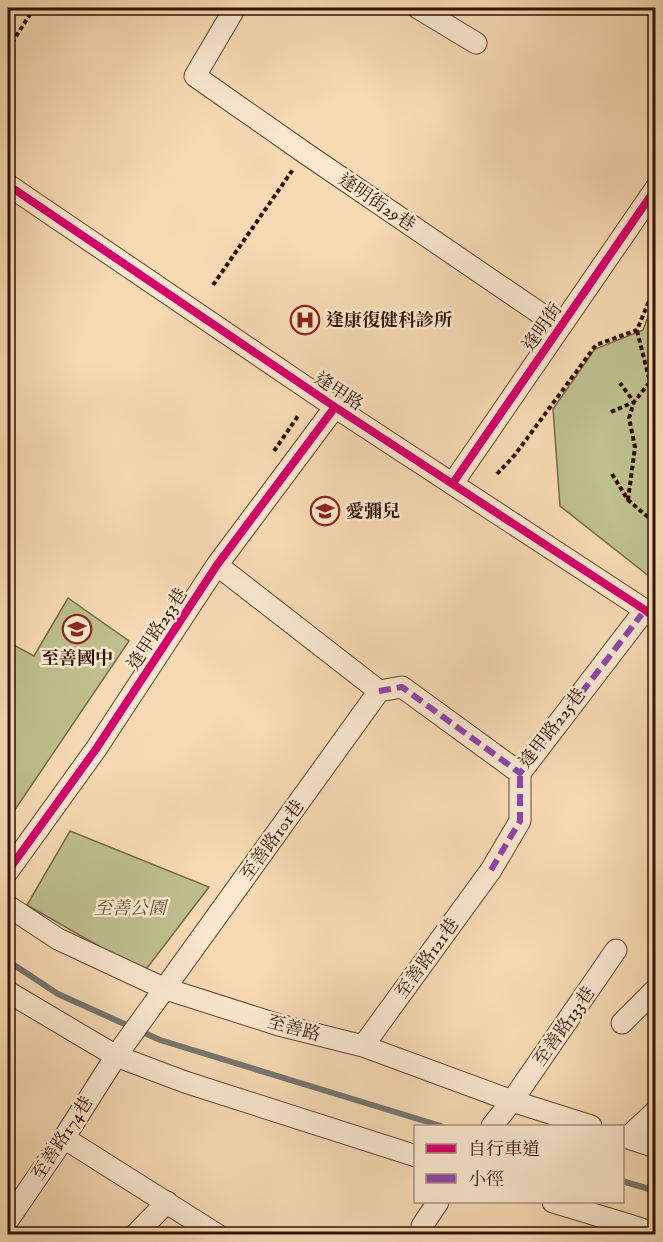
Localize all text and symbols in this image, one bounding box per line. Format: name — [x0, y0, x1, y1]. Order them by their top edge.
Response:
street label: 逢明街29巷 — [333, 169, 419, 237]
street label: 逢明街 — [518, 299, 568, 357]
hospital icon: 逢康復健科診所 — [289, 304, 321, 336]
place label: 逢康復健科診所 — [326, 310, 453, 333]
street label: 逢甲路 — [309, 368, 367, 417]
school or university icon: 愛彌兒 — [309, 495, 341, 527]
place label: 愛彌兒 — [346, 501, 400, 524]
street label: 逢甲路253巷 — [123, 584, 193, 675]
school or university icon: 至善國中 — [61, 613, 93, 645]
place label: 至善國中 — [41, 648, 113, 671]
street label: 逢甲路225巷 — [515, 684, 592, 774]
street label: 至善路101巷 — [236, 796, 310, 886]
park label: 至善公園 — [94, 898, 169, 921]
street label: 至善路121巷 — [391, 914, 465, 1004]
street label: 至善路133巷 — [529, 983, 601, 1071]
street label: 至善路 — [265, 1011, 323, 1048]
street label: 至善路174巷 — [27, 1092, 99, 1185]
legend — [414, 1125, 624, 1203]
text: 自行車道 — [468, 1139, 540, 1162]
text: 小徑 — [468, 1169, 504, 1192]

